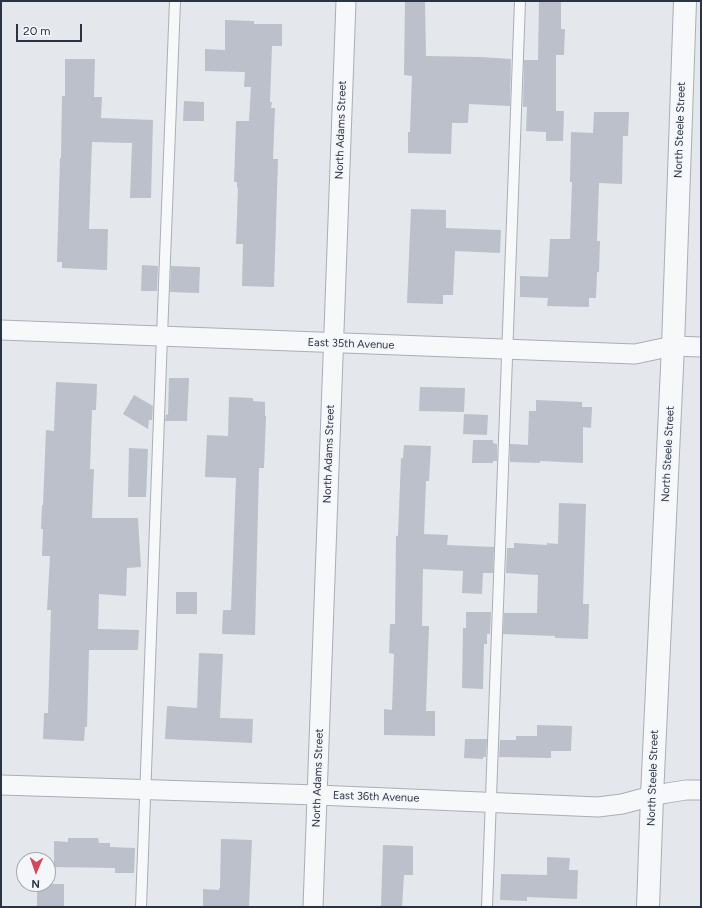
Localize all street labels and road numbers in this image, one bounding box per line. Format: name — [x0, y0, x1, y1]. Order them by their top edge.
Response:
street label: North Adams Street — [333, 80, 349, 180]
street label: North Steele Street — [672, 82, 688, 178]
street label: East 35th Avenue — [307, 336, 395, 352]
street label: North Adams Street — [321, 404, 337, 504]
street label: North Steele Street — [659, 405, 677, 503]
street label: North Adams Street — [310, 728, 326, 828]
street label: North Steele Street — [645, 730, 661, 826]
street label: East 36th Avenue — [333, 789, 419, 805]

